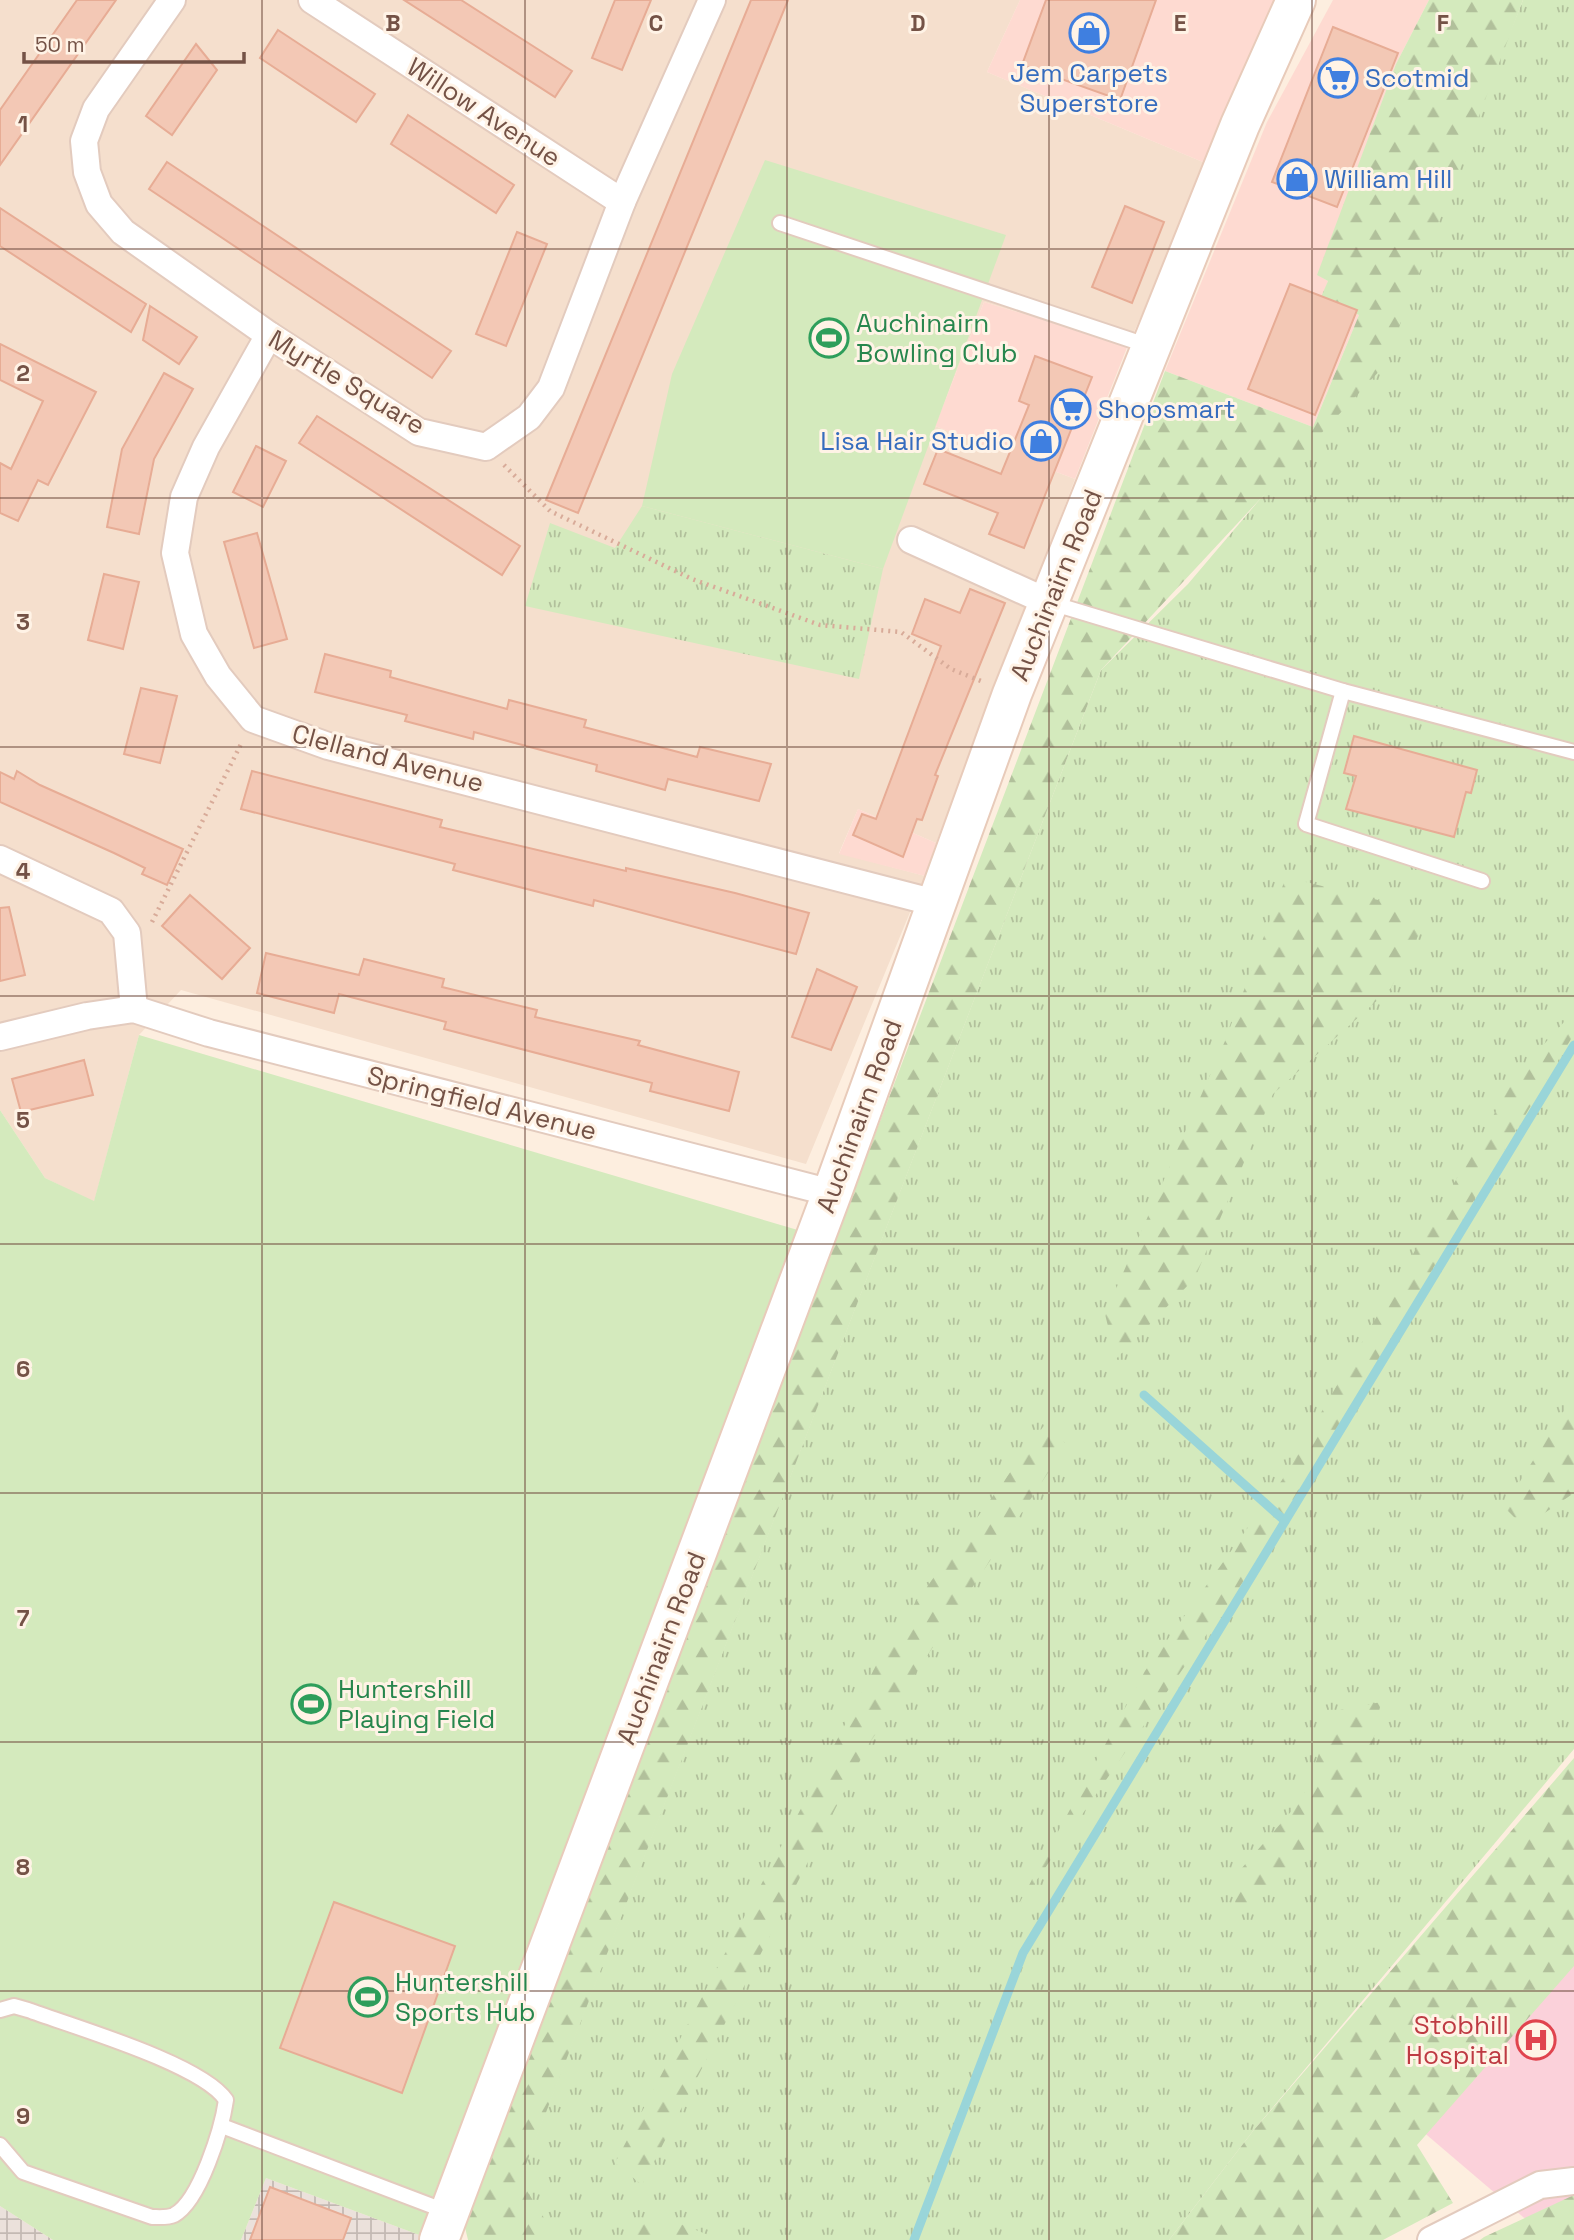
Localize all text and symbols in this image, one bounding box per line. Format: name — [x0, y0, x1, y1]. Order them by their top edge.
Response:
text: B — [385, 8, 401, 38]
text: C — [649, 8, 663, 38]
text: D — [910, 8, 926, 38]
text: E — [1174, 8, 1186, 38]
text: F — [1437, 8, 1449, 38]
shop icon: Jem Carpets Superstore — [1068, 12, 1110, 54]
scale bar — [24, 21, 245, 65]
text: 50 m — [35, 31, 85, 58]
street label: Willow Avenue — [401, 50, 567, 174]
place label: Jem Carpets Superstore — [1010, 56, 1168, 120]
supermarket icon: Scotmid — [1317, 57, 1359, 99]
place label: Scotmid — [1365, 61, 1469, 95]
text: 1 — [18, 109, 28, 139]
shop icon: William Hill — [1276, 158, 1318, 200]
place label: William Hill — [1324, 162, 1452, 196]
place label: Auchinairn Bowling Club — [856, 306, 1018, 370]
sports icon: Auchinairn Bowling Club — [808, 317, 850, 359]
street label: Myrtle Square — [262, 322, 432, 442]
text: 2 — [16, 358, 30, 388]
supermarket icon: Shopsmart — [1050, 388, 1092, 430]
place label: Shopsmart — [1098, 392, 1235, 426]
shop icon: Lisa Hair Studio — [1020, 420, 1062, 462]
place label: Lisa Hair Studio — [820, 424, 1014, 458]
street label: Auchinairn Road — [1002, 484, 1110, 686]
text: 3 — [16, 607, 30, 637]
street label: Clelland Avenue — [288, 716, 488, 800]
text: 4 — [16, 856, 31, 886]
street label: Auchinairn Road — [808, 1014, 910, 1218]
street label: Springfield Avenue — [364, 1058, 600, 1148]
text: 5 — [16, 1105, 30, 1135]
text: 6 — [16, 1354, 30, 1384]
street label: Auchinairn Road — [609, 1547, 713, 1749]
text: 7 — [17, 1603, 30, 1633]
place label: Huntershill Playing Field — [338, 1672, 495, 1736]
sports icon: Huntershill Playing Field — [290, 1683, 332, 1725]
text: 8 — [16, 1852, 30, 1882]
place label: Huntershill Sports Hub — [395, 1965, 536, 2029]
sports icon: Huntershill Sports Hub — [347, 1976, 389, 2018]
place label: Stobhill Hospital — [1406, 2008, 1509, 2072]
hospital icon: Stobhill Hospital — [1515, 2019, 1557, 2061]
text: 9 — [16, 2101, 30, 2131]

